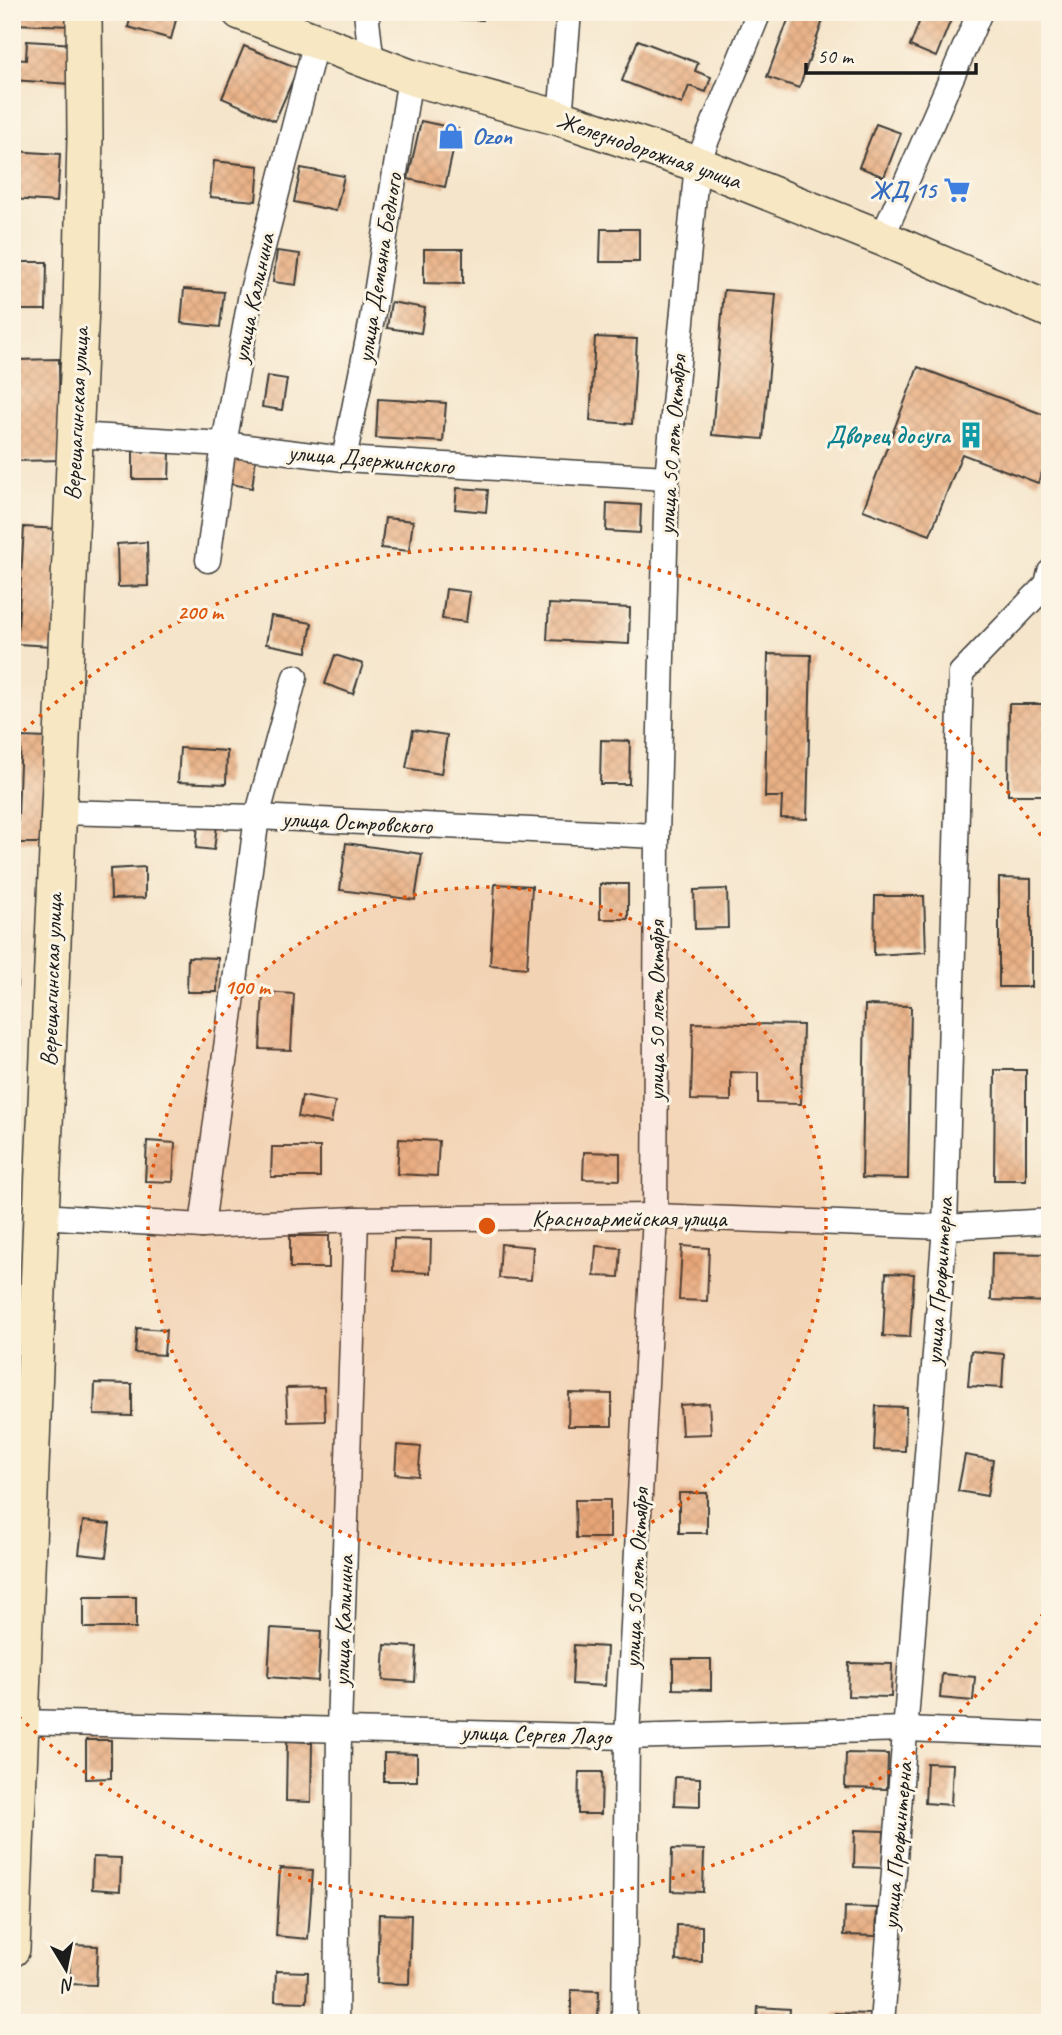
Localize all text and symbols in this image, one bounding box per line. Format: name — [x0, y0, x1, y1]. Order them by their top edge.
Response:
scale bar — [806, 32, 976, 76]
text: 50 m — [817, 43, 855, 69]
street label: Железнодорожная улица — [553, 104, 747, 196]
shop icon: Ozon — [436, 121, 466, 151]
place label: Ozon — [472, 121, 513, 151]
street label: улица Демьяна Бедного — [349, 170, 409, 367]
place label: ЖД 15 — [870, 175, 939, 205]
supermarket icon: ЖД 15 — [942, 175, 972, 205]
street label: улица Калинина — [224, 229, 282, 367]
street label: Верещагинская улица — [56, 325, 96, 501]
street label: улица 50 лет Октября — [651, 352, 693, 538]
place label: Дворец досуга — [826, 420, 951, 450]
building icon: Дворец досуга — [956, 420, 986, 450]
street label: улица Дзержинского — [285, 437, 457, 481]
text: 200 m — [177, 599, 225, 625]
street label: улица Островского — [279, 803, 434, 841]
street label: Верещагинская улица — [33, 891, 69, 1067]
street label: улица 50 лет Октября — [641, 919, 671, 1103]
text: 100 m — [224, 974, 272, 1000]
street label: улица Профинтерна — [918, 1195, 960, 1368]
street label: Красноармейская улица — [532, 1203, 728, 1233]
centre of rings — [475, 1214, 499, 1238]
street label: улица 50 лет Октября — [616, 1485, 656, 1671]
street label: улица Калинина — [326, 1553, 360, 1689]
street label: улица Сергея Лазо — [459, 1716, 614, 1752]
street label: улица Профинтерна — [875, 1760, 919, 1933]
north arrow — [32, 1934, 102, 2004]
text: N — [58, 1972, 77, 1998]

